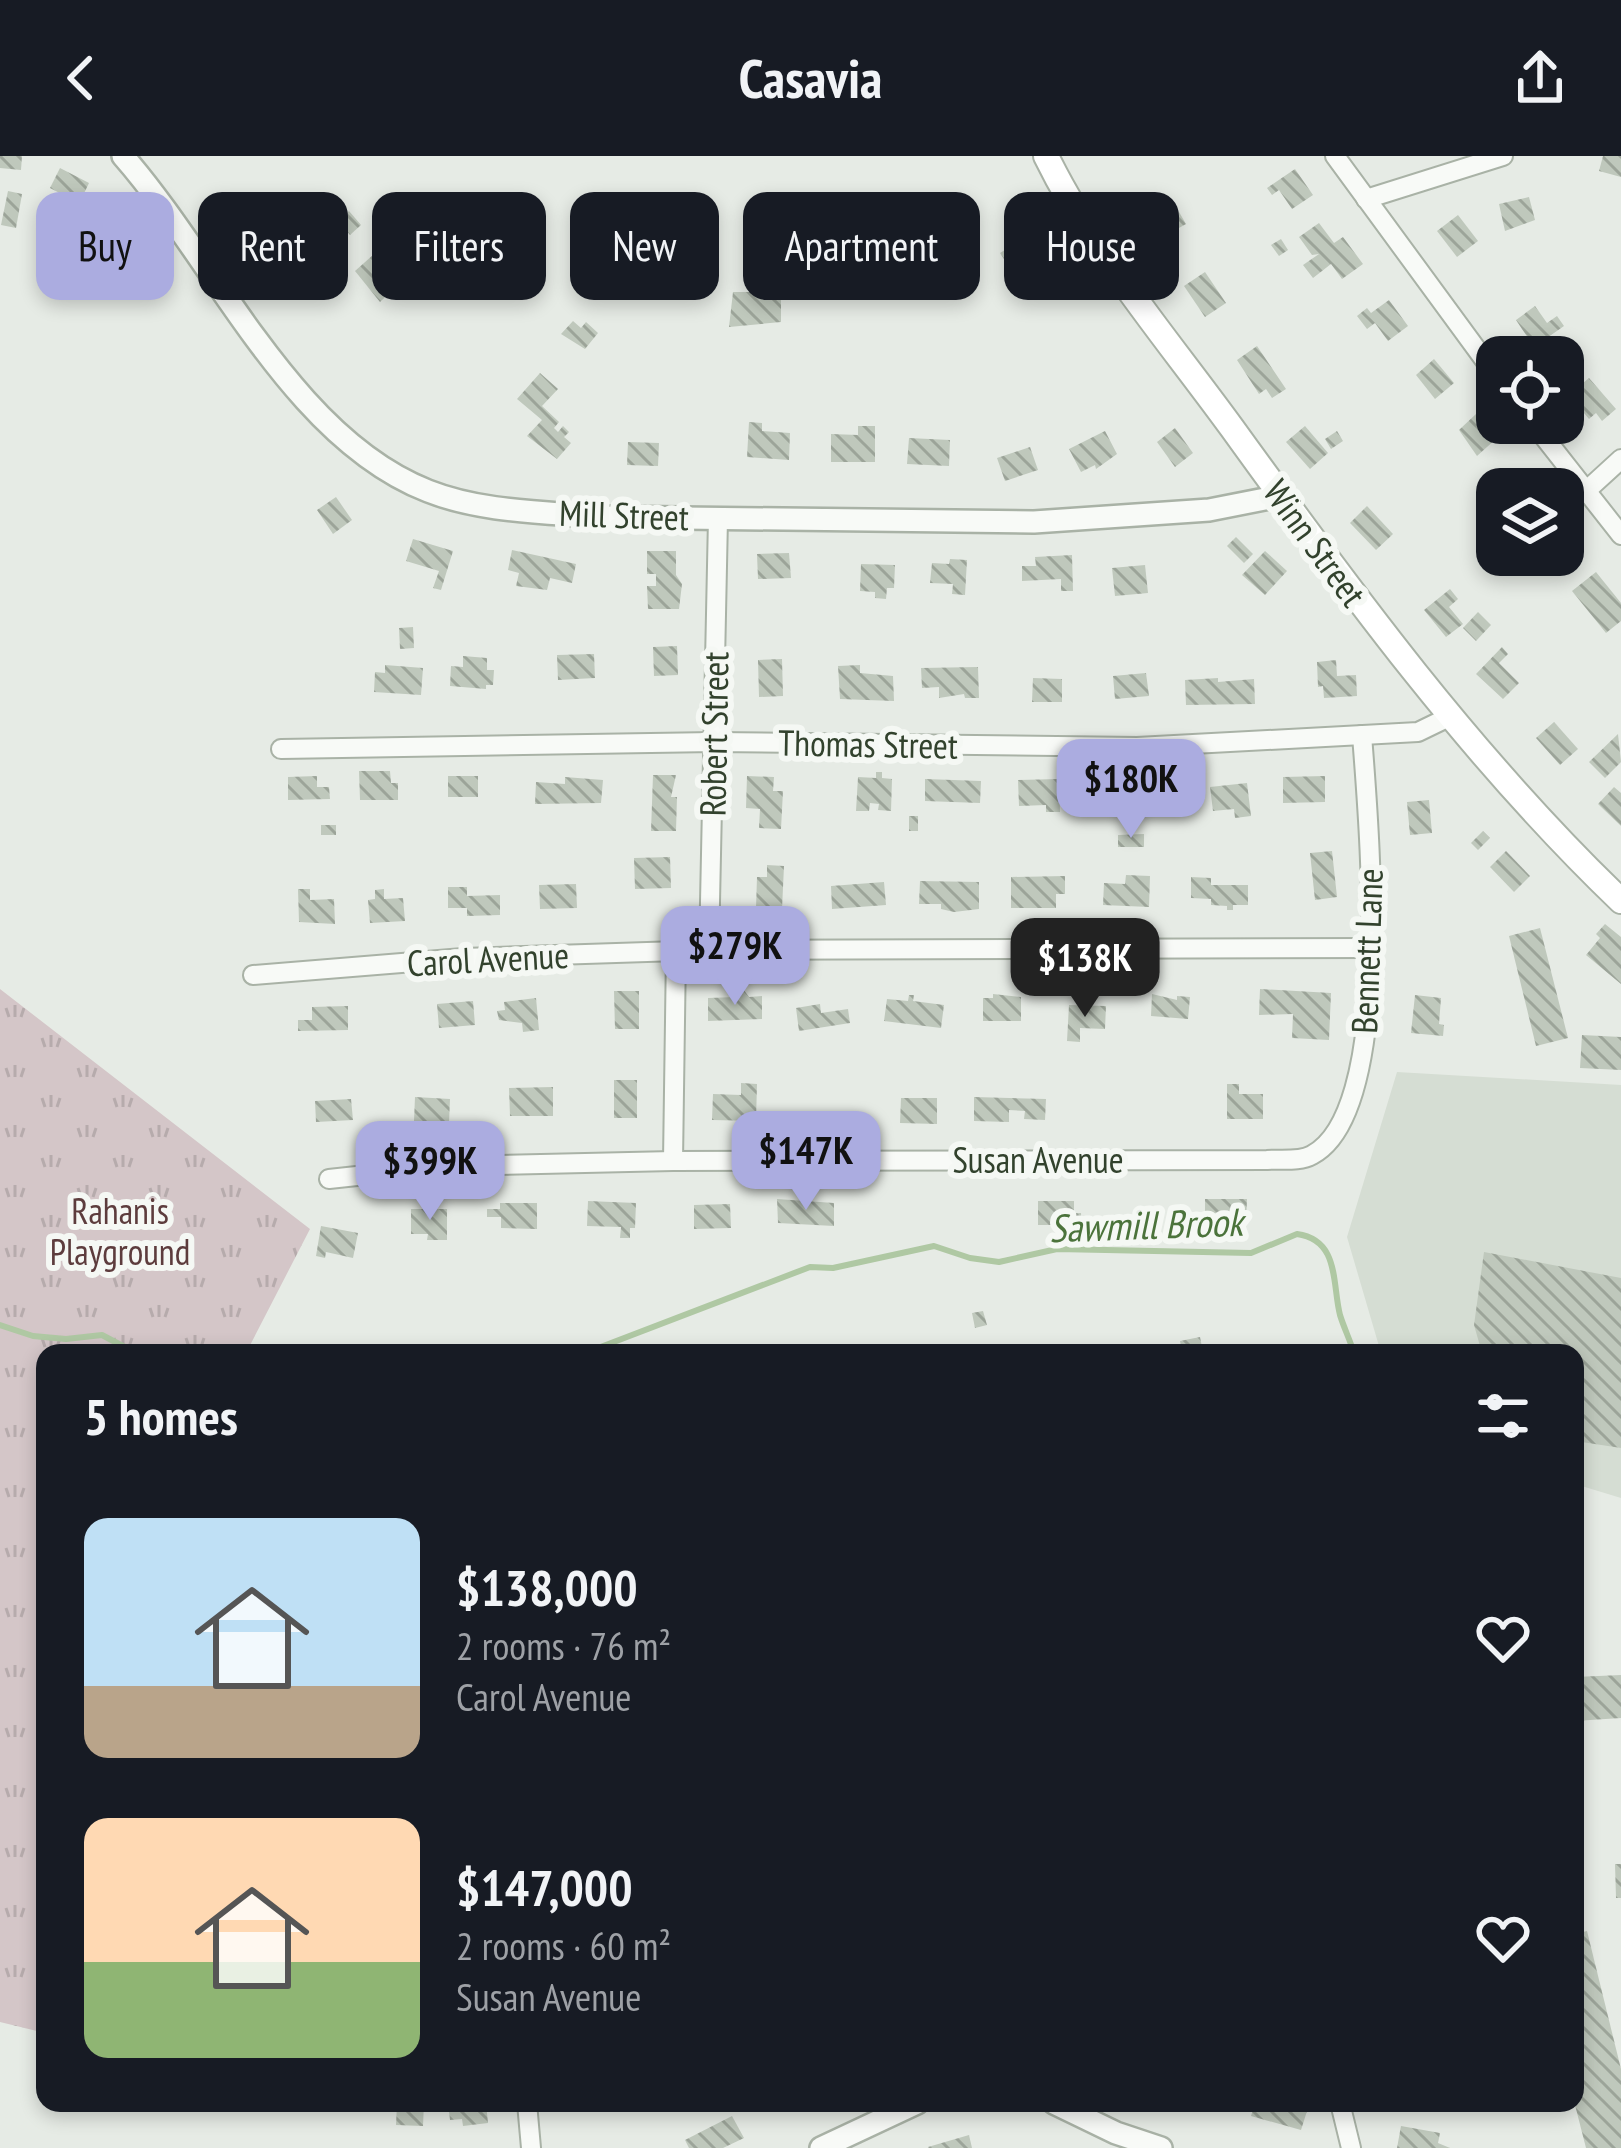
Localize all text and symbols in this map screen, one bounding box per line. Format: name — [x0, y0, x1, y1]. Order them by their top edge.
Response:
text: Casavia — [739, 43, 882, 113]
icon: back — [48, 45, 114, 111]
icon: share — [1507, 45, 1573, 111]
chip: Buy — [36, 192, 174, 300]
chip: Rent — [198, 192, 348, 300]
chip: Filters — [372, 192, 546, 300]
chip: New — [570, 192, 719, 300]
chip: Apartment — [743, 192, 980, 300]
chip: House — [1004, 192, 1179, 300]
map controls — [1476, 336, 1584, 576]
button: locate — [1476, 336, 1584, 444]
button: layers — [1476, 468, 1584, 576]
street label: Winn Street — [1254, 470, 1377, 616]
street label: Mill Street — [558, 489, 690, 540]
street label: Robert Street — [689, 651, 738, 817]
street label: Thomas Street — [778, 718, 958, 769]
pin: $180K — [1047, 739, 1215, 841]
text: $180K — [1084, 752, 1178, 803]
street label: Bennett Lane — [1340, 868, 1393, 1034]
pin: $279K — [651, 906, 819, 1008]
pin: $138K — [1001, 918, 1169, 1020]
text: $279K — [688, 919, 782, 970]
street label: Carol Avenue — [406, 931, 570, 986]
text: $138K — [1038, 931, 1132, 982]
pin: $147K — [722, 1111, 890, 1213]
pin: $399K — [346, 1121, 514, 1223]
text: $147K — [759, 1124, 853, 1175]
text: $399K — [383, 1134, 477, 1185]
street label: Susan Avenue — [952, 1136, 1124, 1183]
park label: Rahanis Playground — [50, 1187, 190, 1275]
water label: Sawmill Brook — [1048, 1195, 1248, 1253]
text: 5 homes — [84, 1383, 238, 1449]
icon: filters — [1470, 1383, 1536, 1449]
text: $138,000 — [456, 1554, 638, 1620]
icon: home — [180, 1566, 324, 1710]
icon: heart — [1470, 1605, 1536, 1671]
text: 2 rooms · 76 m² — [456, 1620, 671, 1671]
text: Carol Avenue — [456, 1671, 631, 1722]
text: $147,000 — [456, 1854, 633, 1920]
icon: home — [180, 1866, 324, 2010]
icon: heart — [1470, 1905, 1536, 1971]
text: 2 rooms · 60 m² — [456, 1920, 671, 1971]
text: Susan Avenue — [456, 1971, 641, 2022]

